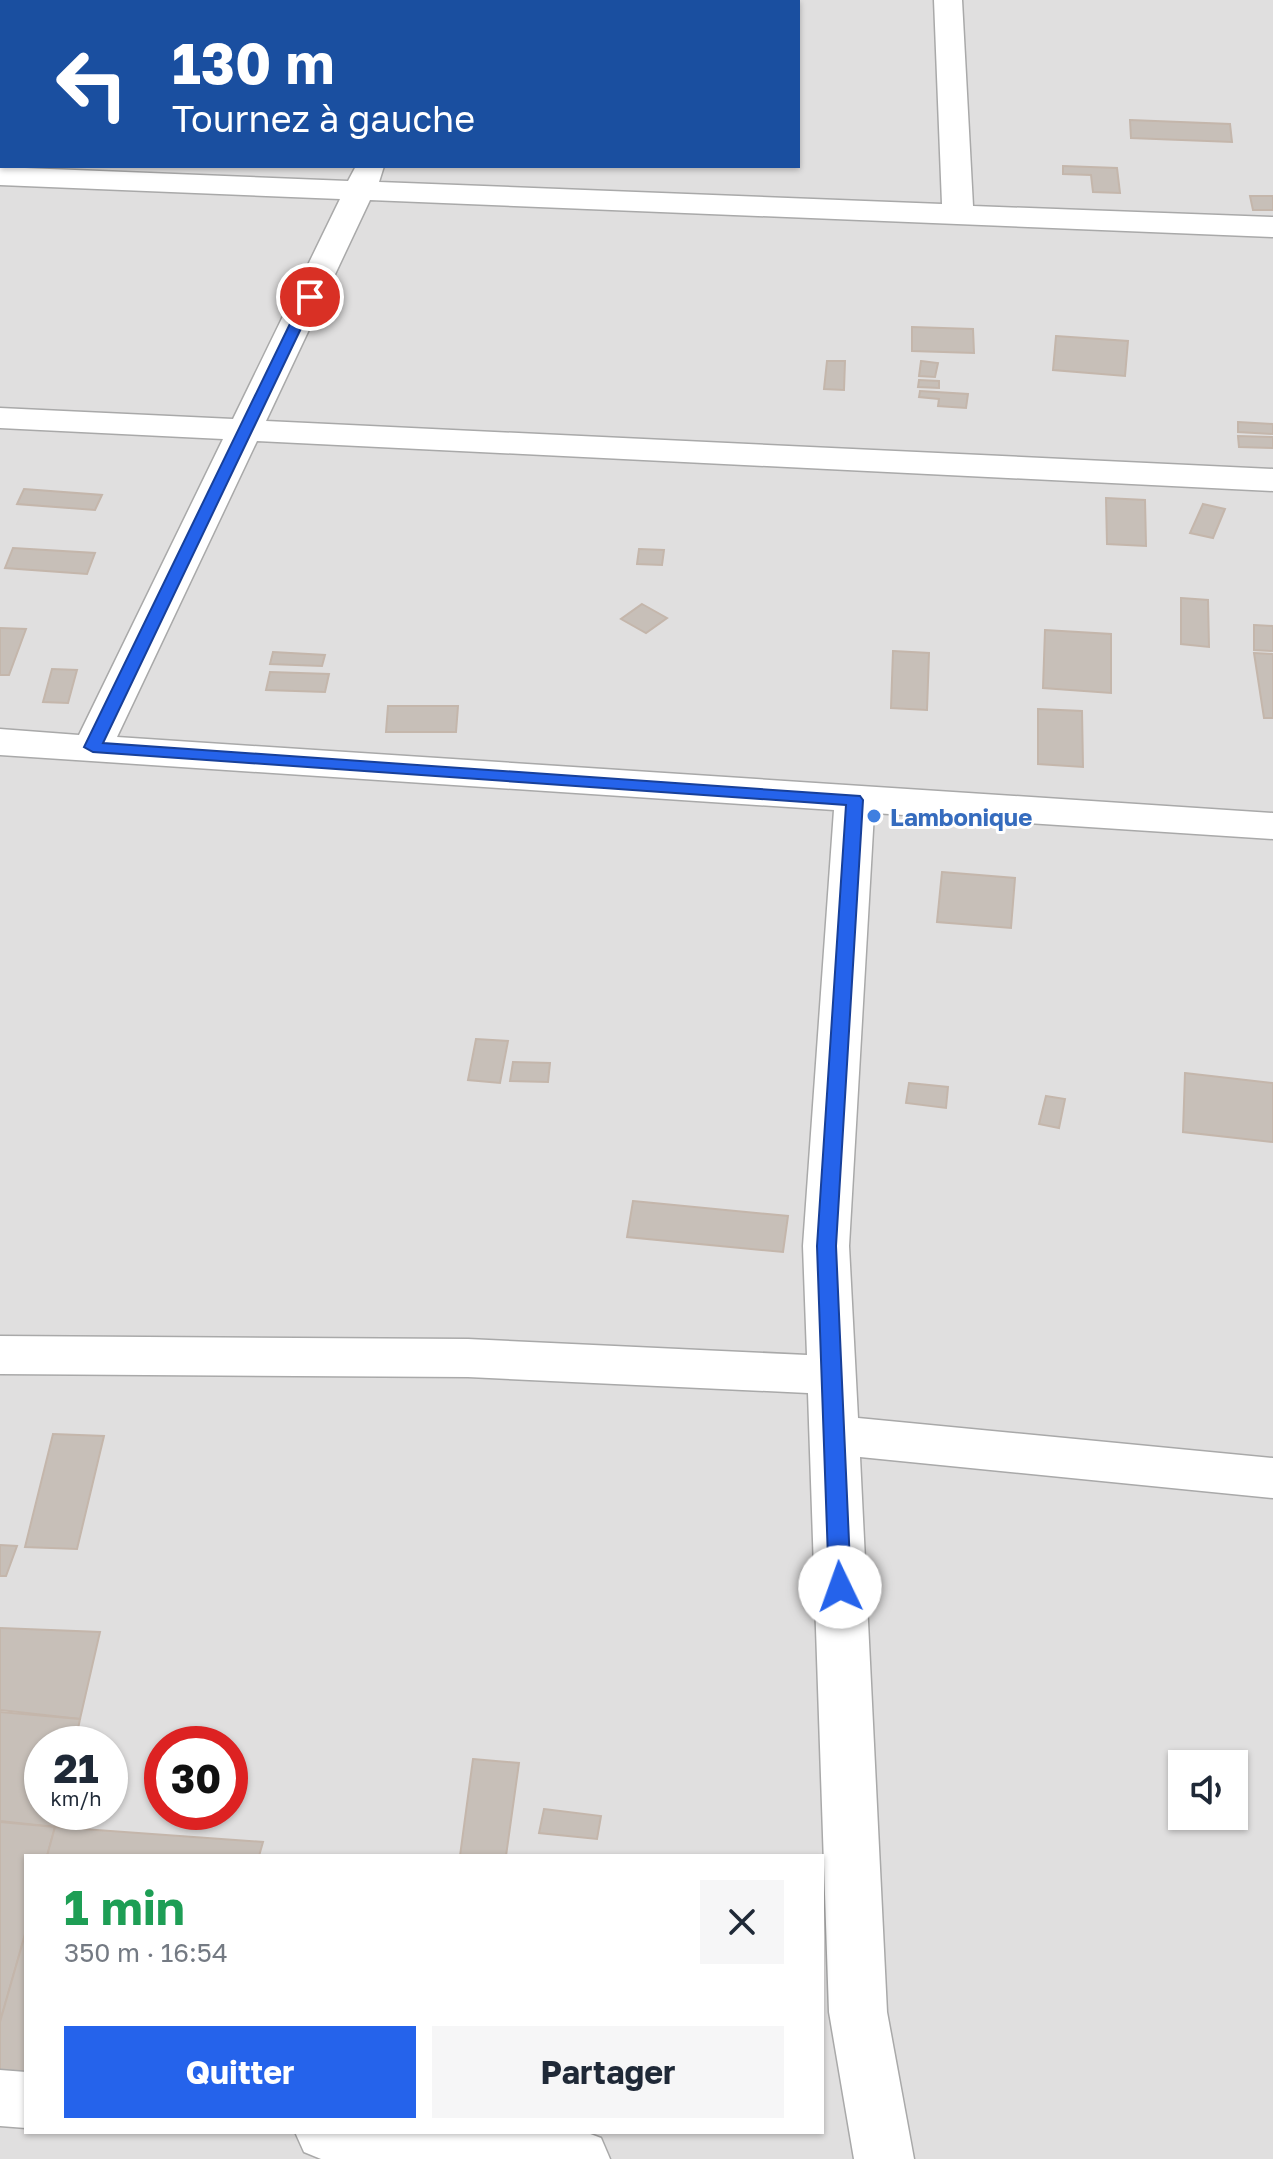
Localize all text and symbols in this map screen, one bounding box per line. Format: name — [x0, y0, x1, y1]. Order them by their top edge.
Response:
text: 130 m — [172, 29, 334, 96]
icon: left — [40, 32, 144, 136]
text: Tournez à gauche — [172, 97, 475, 140]
pin — [276, 263, 344, 331]
icon: arrive — [288, 275, 332, 319]
place label: Lambonique — [890, 802, 1032, 831]
marker: Lambonique — [865, 807, 883, 825]
position arrow — [798, 1545, 882, 1629]
speed limit sign: 30 — [144, 1726, 248, 1830]
text: 21 — [54, 1744, 99, 1792]
map controls — [1168, 1750, 1248, 1830]
button: sound — [1168, 1750, 1248, 1830]
text: km/h — [51, 1786, 101, 1810]
text: 1 min — [64, 1878, 185, 1936]
button: close — [700, 1880, 784, 1964]
text: 350 m · 16:54 — [64, 1937, 228, 1968]
button: Quitter — [64, 2026, 416, 2118]
button: Partager — [432, 2026, 784, 2118]

